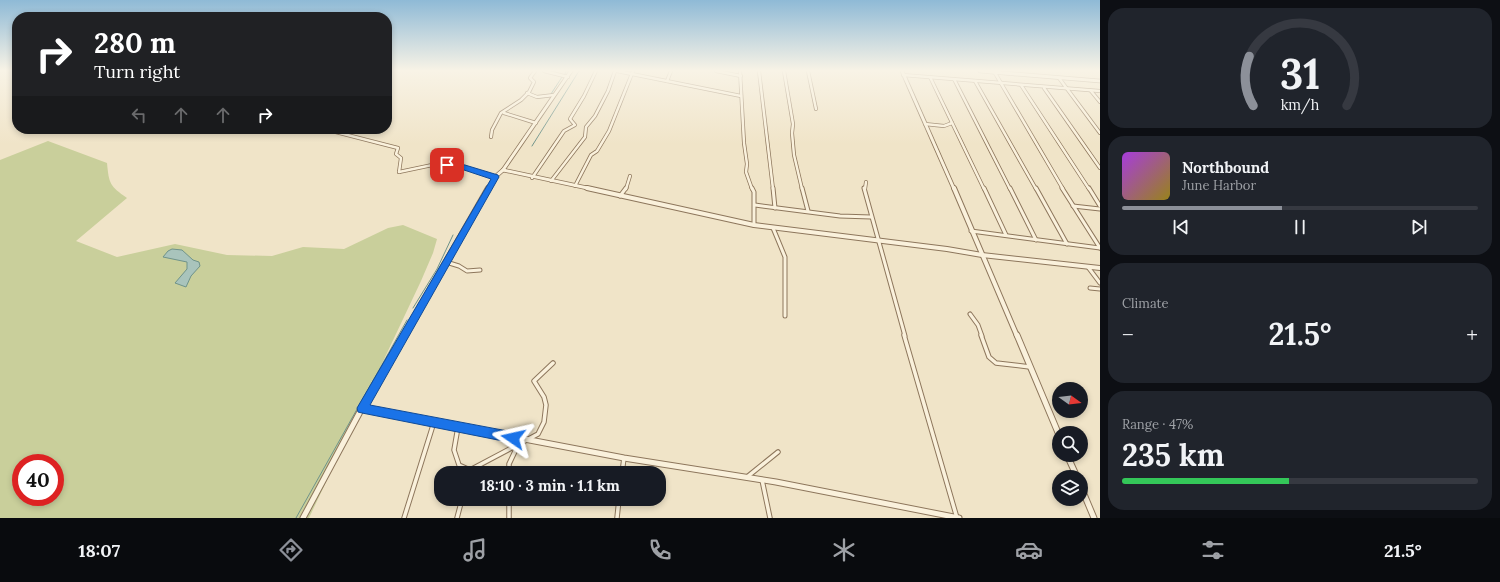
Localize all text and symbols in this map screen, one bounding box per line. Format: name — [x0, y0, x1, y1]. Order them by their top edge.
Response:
text: 280 m — [94, 25, 176, 61]
icon: right — [28, 28, 80, 80]
text: 31 — [1280, 47, 1320, 100]
text: Turn right — [94, 60, 180, 83]
text: km/h — [1281, 95, 1320, 114]
icon: left — [128, 104, 150, 126]
icon: ahead — [170, 104, 192, 126]
icon: ahead — [212, 104, 234, 126]
icon: right — [254, 104, 276, 126]
pin — [430, 148, 464, 182]
icon: arrive — [436, 154, 458, 176]
text: Northbound — [1182, 158, 1269, 177]
text: June Harbor — [1182, 177, 1256, 194]
icon: previous — [1170, 216, 1192, 238]
icon: pause — [1289, 216, 1311, 238]
icon: next — [1408, 216, 1430, 238]
text: Climate — [1122, 295, 1169, 312]
text: 21.5° — [1269, 315, 1331, 353]
text: − — [1122, 320, 1134, 348]
text: + — [1466, 320, 1478, 348]
north arrow — [1052, 382, 1088, 418]
map controls — [1052, 382, 1088, 506]
text: Range · 47% — [1122, 416, 1193, 433]
position arrow — [492, 417, 534, 459]
button: search — [1052, 426, 1088, 462]
text: 235 km — [1122, 436, 1224, 474]
speed limit sign: 40 — [12, 454, 64, 506]
button: layers — [1052, 470, 1088, 506]
text: 18:10 · 3 min · 1.1 km — [480, 476, 620, 495]
icon: directions — [277, 536, 305, 564]
icon: music — [461, 536, 489, 564]
icon: phone — [646, 536, 674, 564]
icon: climate — [830, 536, 858, 564]
icon: car — [1015, 536, 1043, 564]
icon: filters — [1199, 536, 1227, 564]
text: 18:07 — [78, 539, 120, 562]
text: 21.5° — [1384, 539, 1422, 562]

